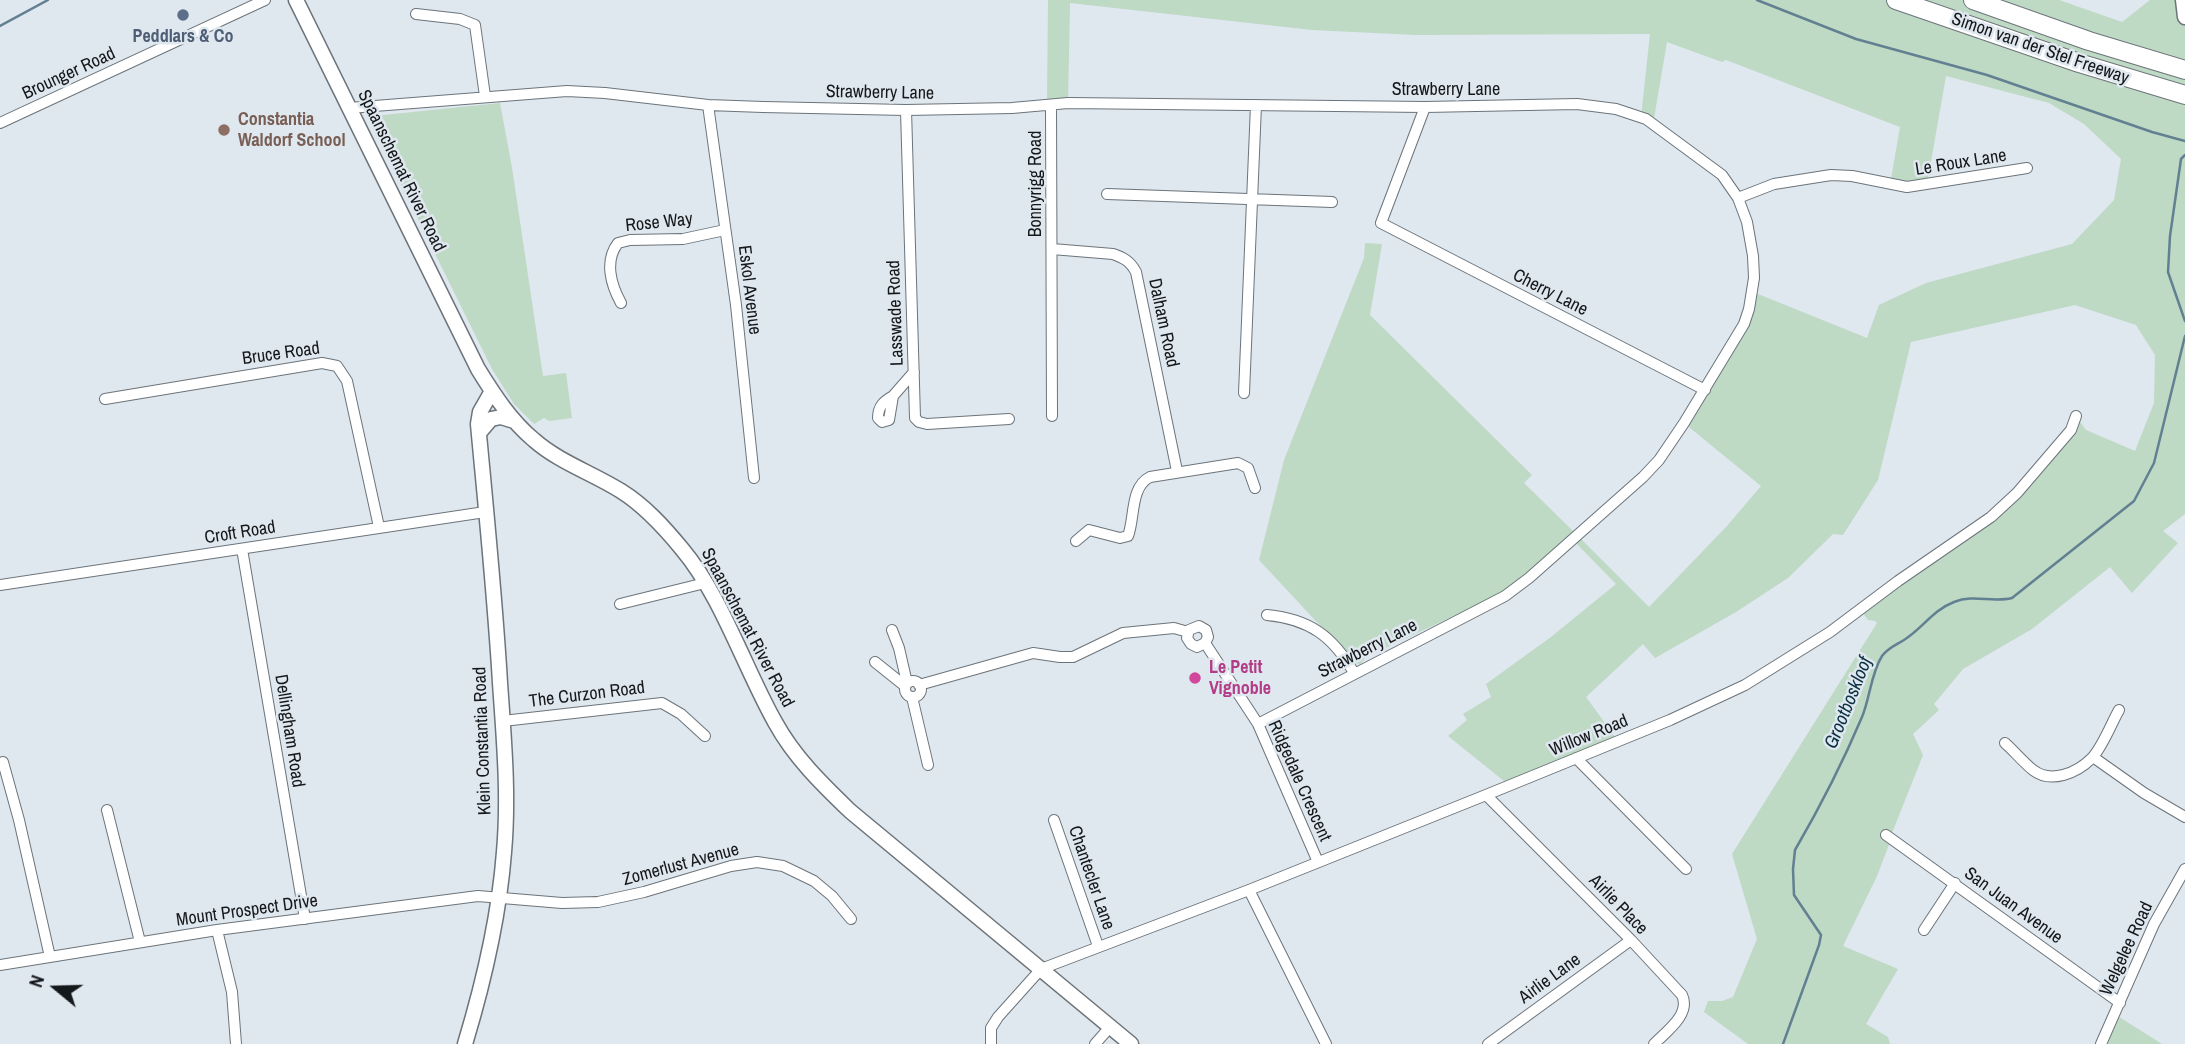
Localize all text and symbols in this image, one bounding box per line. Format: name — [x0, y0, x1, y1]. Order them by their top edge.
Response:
marker: Peddlars & Co — [175, 7, 191, 23]
street label: Simon van der Stel Freeway — [1948, 8, 2132, 90]
place label: Peddlars & Co — [133, 26, 233, 48]
street label: Brounger Road — [19, 43, 119, 105]
street label: Strawberry Lane — [1392, 79, 1500, 101]
street label: Strawberry Lane — [826, 81, 934, 105]
street label: Spaanschemat River Road — [352, 87, 450, 255]
place label: Constantia Waldorf School — [238, 109, 346, 152]
marker: Constantia Waldorf School — [216, 122, 232, 138]
street label: Bonnyrigg Road — [1025, 131, 1047, 237]
street label: Le Roux Lane — [1914, 145, 2008, 181]
street label: Rose Way — [624, 209, 694, 237]
street label: Eskol Avenue — [733, 244, 765, 336]
street label: Lasswade Road — [883, 260, 909, 366]
street label: Cherry Lane — [1509, 265, 1591, 321]
street label: Dalham Road — [1143, 277, 1183, 369]
street label: Bruce Road — [241, 338, 321, 370]
street label: Croft Road — [203, 517, 277, 549]
street label: Spaanschemat River Road — [696, 545, 798, 711]
street label: Strawberry Lane — [1315, 615, 1421, 683]
water label: Grootboskloof — [1820, 654, 1878, 752]
place label: Le Petit Vignoble — [1209, 657, 1271, 700]
street label: Klein Constantia Road — [470, 666, 496, 816]
marker: Le Petit Vignoble — [1187, 670, 1203, 686]
street label: Dellingham Road — [269, 673, 309, 789]
street label: The Curzon Road — [528, 677, 646, 713]
street label: Willow Road — [1547, 710, 1631, 762]
street label: Ridgedale Crescent — [1263, 717, 1335, 845]
street label: Chantecler Lane — [1063, 823, 1119, 933]
street label: Zomerlust Avenue — [620, 839, 742, 891]
street label: San Juan Avenue — [1960, 863, 2066, 949]
street label: Airlie Place — [1584, 870, 1652, 940]
street label: Mount Prospect Drive — [175, 890, 319, 932]
street label: Welgelee Road — [2096, 899, 2158, 999]
street label: Airlie Lane — [1515, 949, 1585, 1009]
north arrow — [21, 953, 91, 1023]
text: N — [22, 972, 50, 991]

